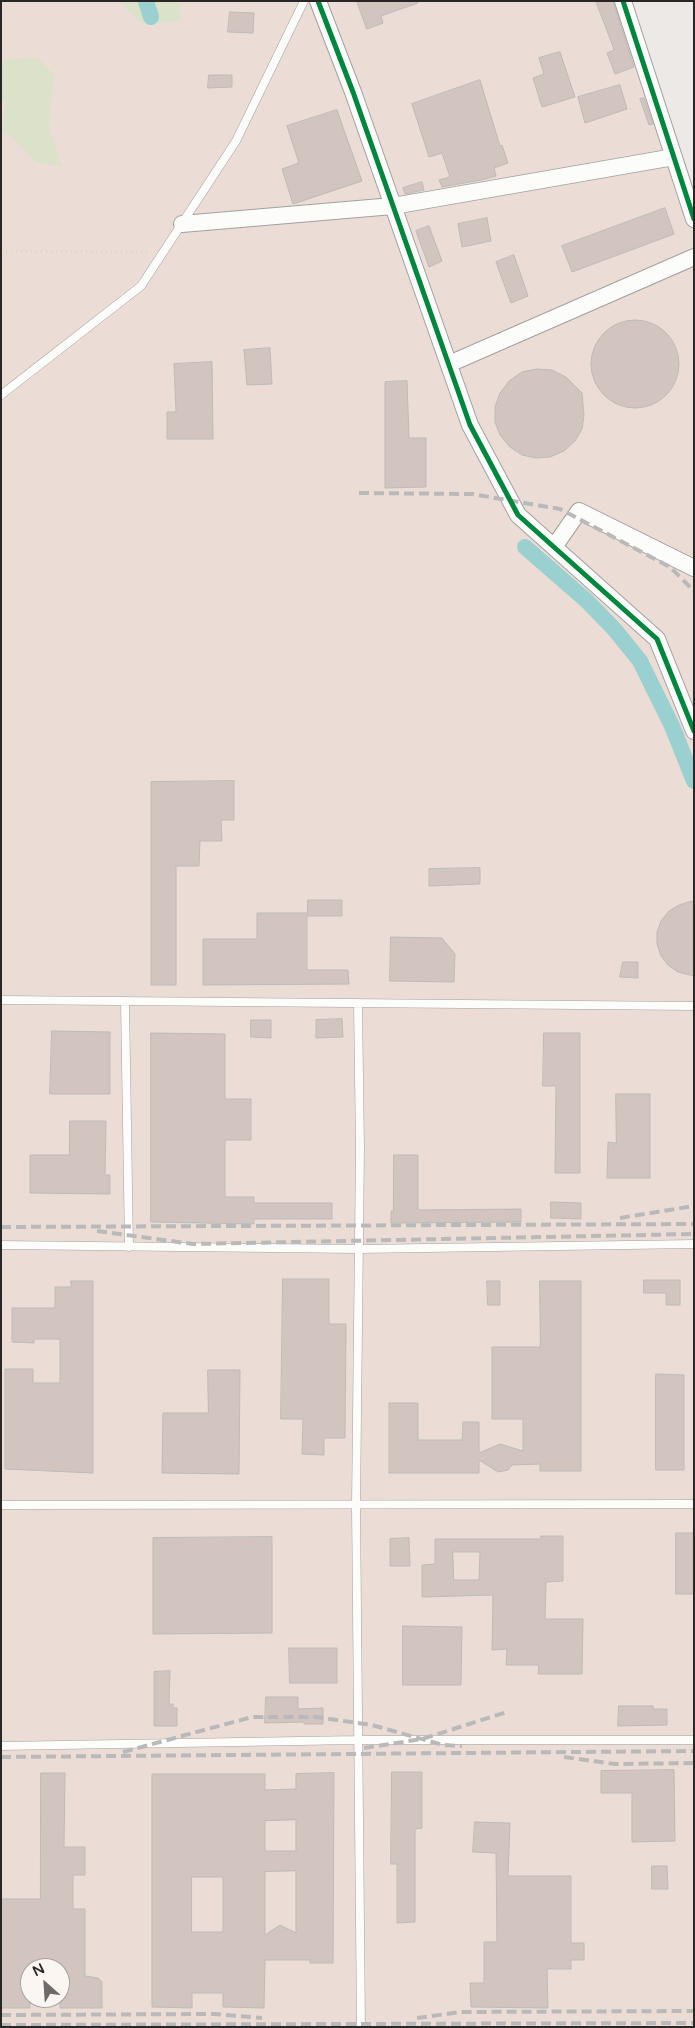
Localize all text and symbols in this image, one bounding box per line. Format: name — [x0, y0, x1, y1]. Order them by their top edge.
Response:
north arrow — [20, 1958, 70, 2008]
text: N — [30, 1960, 47, 1980]

